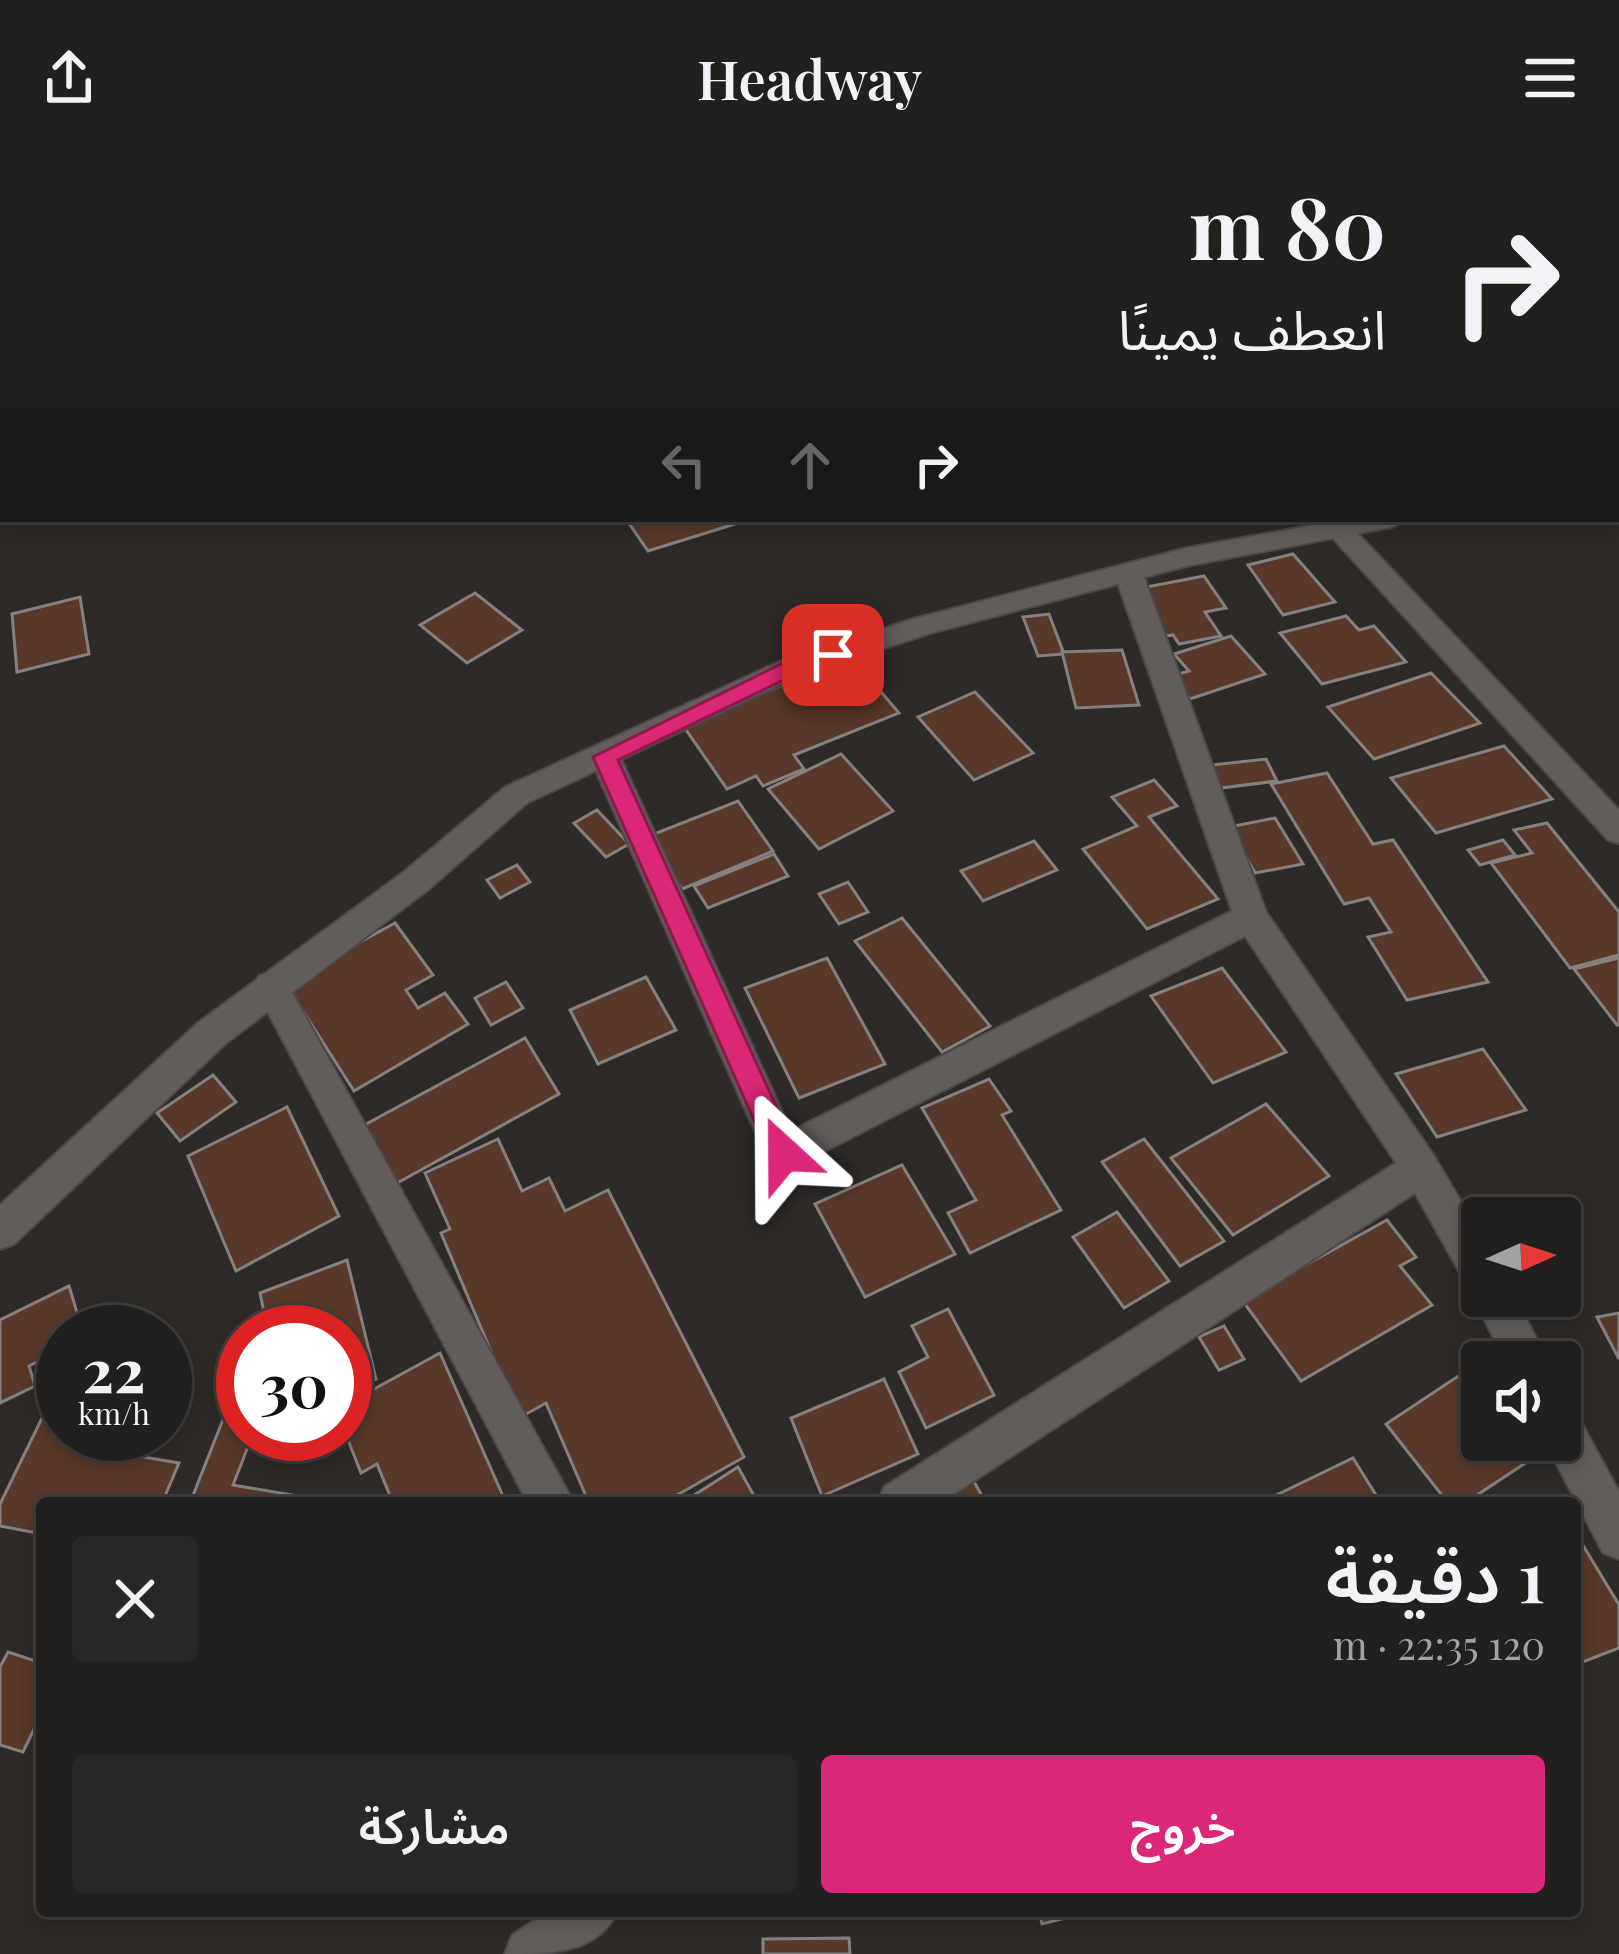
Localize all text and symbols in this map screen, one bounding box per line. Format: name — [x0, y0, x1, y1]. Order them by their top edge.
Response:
text: Headway — [697, 42, 922, 114]
icon: share — [36, 45, 102, 111]
icon: menu — [1517, 45, 1583, 111]
text: 80 m — [1189, 169, 1386, 281]
icon: right — [1428, 204, 1584, 360]
text: انعطف يمينًا — [1118, 292, 1386, 364]
icon: left — [651, 432, 717, 498]
icon: ahead — [777, 432, 843, 498]
icon: right — [903, 432, 969, 498]
pin — [782, 604, 884, 706]
icon: arrive — [800, 622, 866, 688]
position arrow — [721, 1091, 847, 1217]
north arrow — [1461, 1197, 1581, 1317]
map controls — [1461, 1197, 1581, 1461]
speed limit sign: 30 — [216, 1305, 372, 1461]
text: 22 — [83, 1328, 145, 1408]
button: sound — [1461, 1341, 1581, 1461]
text: km/h — [78, 1393, 150, 1433]
text: 1 دقيقة — [1326, 1525, 1545, 1621]
button: close — [72, 1536, 198, 1662]
text: 120 m · 22:35 — [1333, 1618, 1545, 1670]
button: مشاركة — [72, 1755, 797, 1893]
button: خروج — [821, 1755, 1545, 1893]

